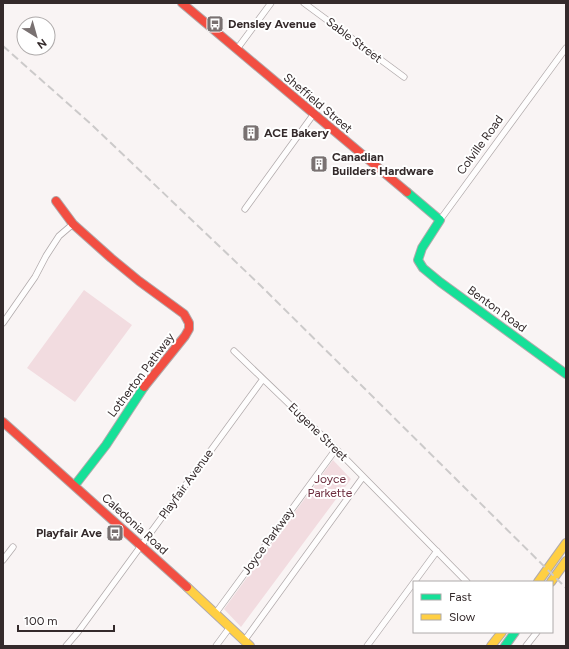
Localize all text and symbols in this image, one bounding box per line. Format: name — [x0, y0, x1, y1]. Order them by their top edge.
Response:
bus stop icon: Densley Avenue — [205, 14, 225, 34]
street label: Sable Street — [323, 14, 385, 66]
north arrow — [16, 16, 56, 56]
place label: Densley Avenue — [228, 17, 316, 31]
text: N — [34, 36, 49, 51]
street label: Sheffield Street — [281, 70, 355, 136]
street label: Colville Road — [454, 113, 506, 177]
building icon: ACE Bakery — [241, 123, 261, 143]
place label: ACE Bakery — [264, 126, 329, 140]
place label: Canadian Builders Hardware — [332, 150, 434, 178]
building icon: Canadian Builders Hardware — [309, 154, 329, 174]
street label: Benton Road — [465, 283, 529, 335]
street label: Lotherton Pathway — [105, 330, 178, 420]
street label: Eugene Street — [285, 400, 351, 464]
street label: Playfair Avenue — [156, 446, 216, 522]
park label: Joyce Parkette — [308, 472, 353, 500]
street label: Caledonia Road — [99, 491, 171, 557]
street label: Joyce Parkway — [239, 504, 297, 577]
bus stop icon: Playfair Ave — [105, 523, 125, 543]
place label: Playfair Ave — [36, 526, 102, 540]
legend — [413, 581, 553, 633]
text: Fast — [449, 590, 472, 604]
scale bar — [18, 607, 114, 633]
text: Slow — [449, 610, 476, 624]
text: 100 m — [24, 614, 58, 628]

